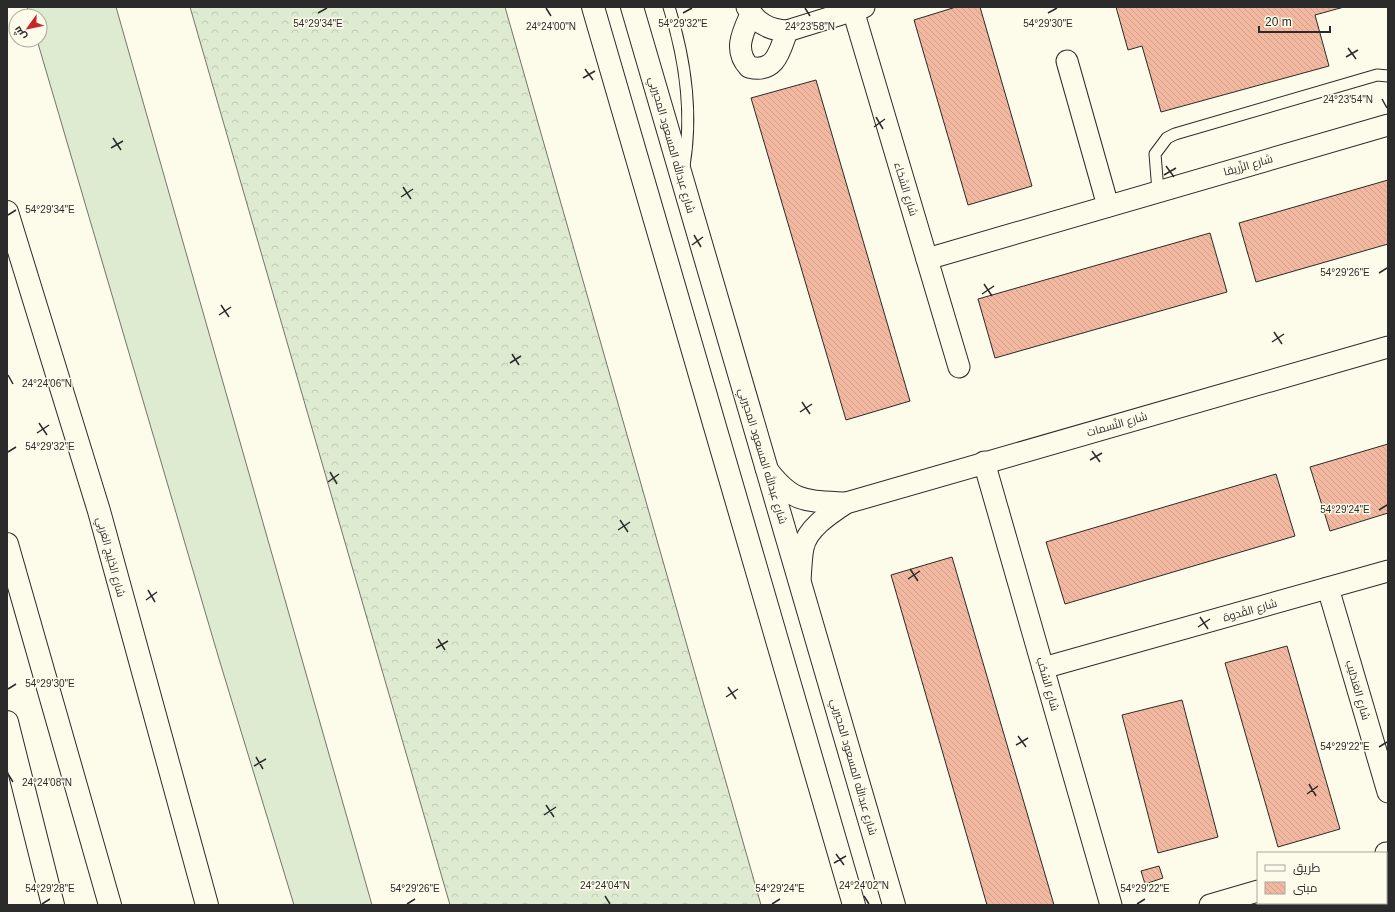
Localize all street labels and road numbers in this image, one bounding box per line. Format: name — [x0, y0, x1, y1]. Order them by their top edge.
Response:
street label: شارع عبدالله المسعود المحيربي — [644, 75, 699, 215]
street label: شارع الزِّريقا — [1221, 150, 1275, 180]
street label: شارع السَّخاء — [890, 161, 920, 218]
street label: شارع عبدالله المسعود المحيربي — [734, 386, 791, 526]
street label: شارع النَّسمات — [1085, 409, 1149, 440]
street label: شارع الخَلِيج العَربِي — [92, 516, 127, 599]
street label: شارع القُدوة — [1221, 596, 1279, 625]
street label: شارع السُحُب — [1033, 656, 1061, 713]
street label: شارع العَندَليب — [1342, 659, 1372, 722]
street label: شارع عبدالله المسعود المحيربي — [826, 697, 881, 837]

